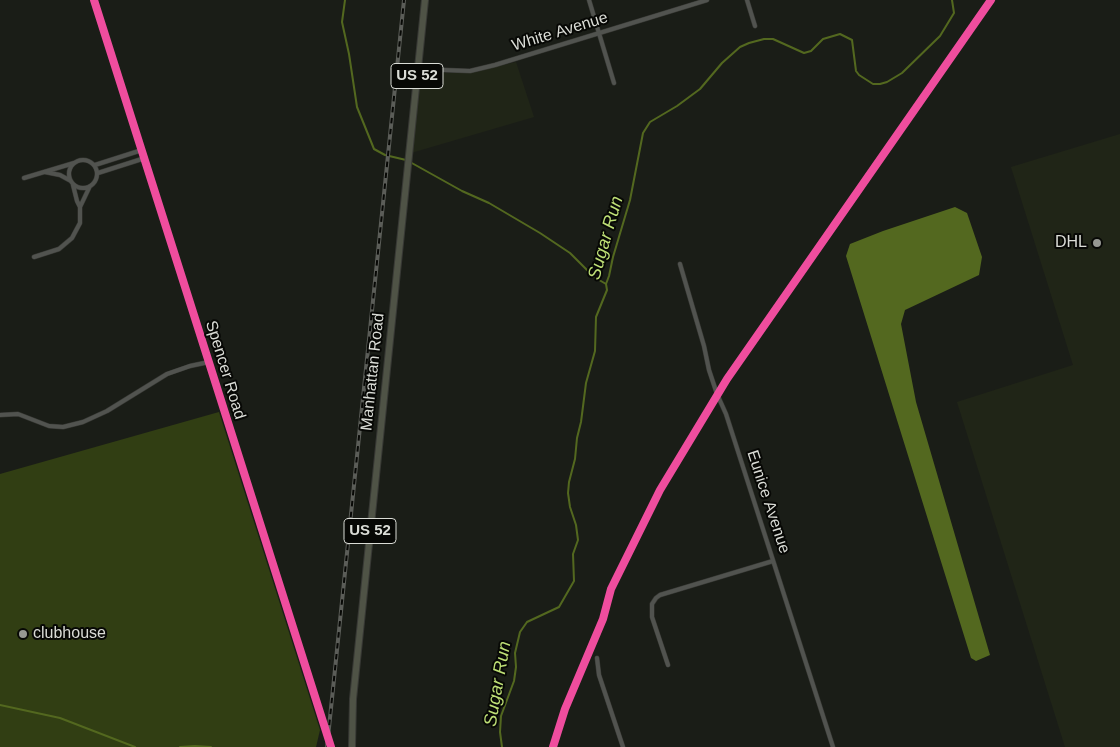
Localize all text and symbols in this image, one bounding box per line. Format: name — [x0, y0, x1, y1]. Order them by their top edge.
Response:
street label: White Avenue — [510, 8, 610, 56]
road number: US 52 — [391, 64, 443, 88]
water label: Sugar Run — [584, 194, 628, 282]
place label: DHL — [1055, 233, 1087, 253]
marker: DHL — [1091, 237, 1103, 249]
street label: Manhattan Road — [357, 312, 389, 432]
street label: Spencer Road — [201, 318, 249, 422]
street label: Eunice Avenue — [742, 448, 794, 556]
road number: US 52 — [344, 518, 396, 544]
place label: clubhouse — [33, 624, 106, 644]
marker: clubhouse — [17, 628, 29, 640]
water label: Sugar Run — [480, 640, 516, 728]

